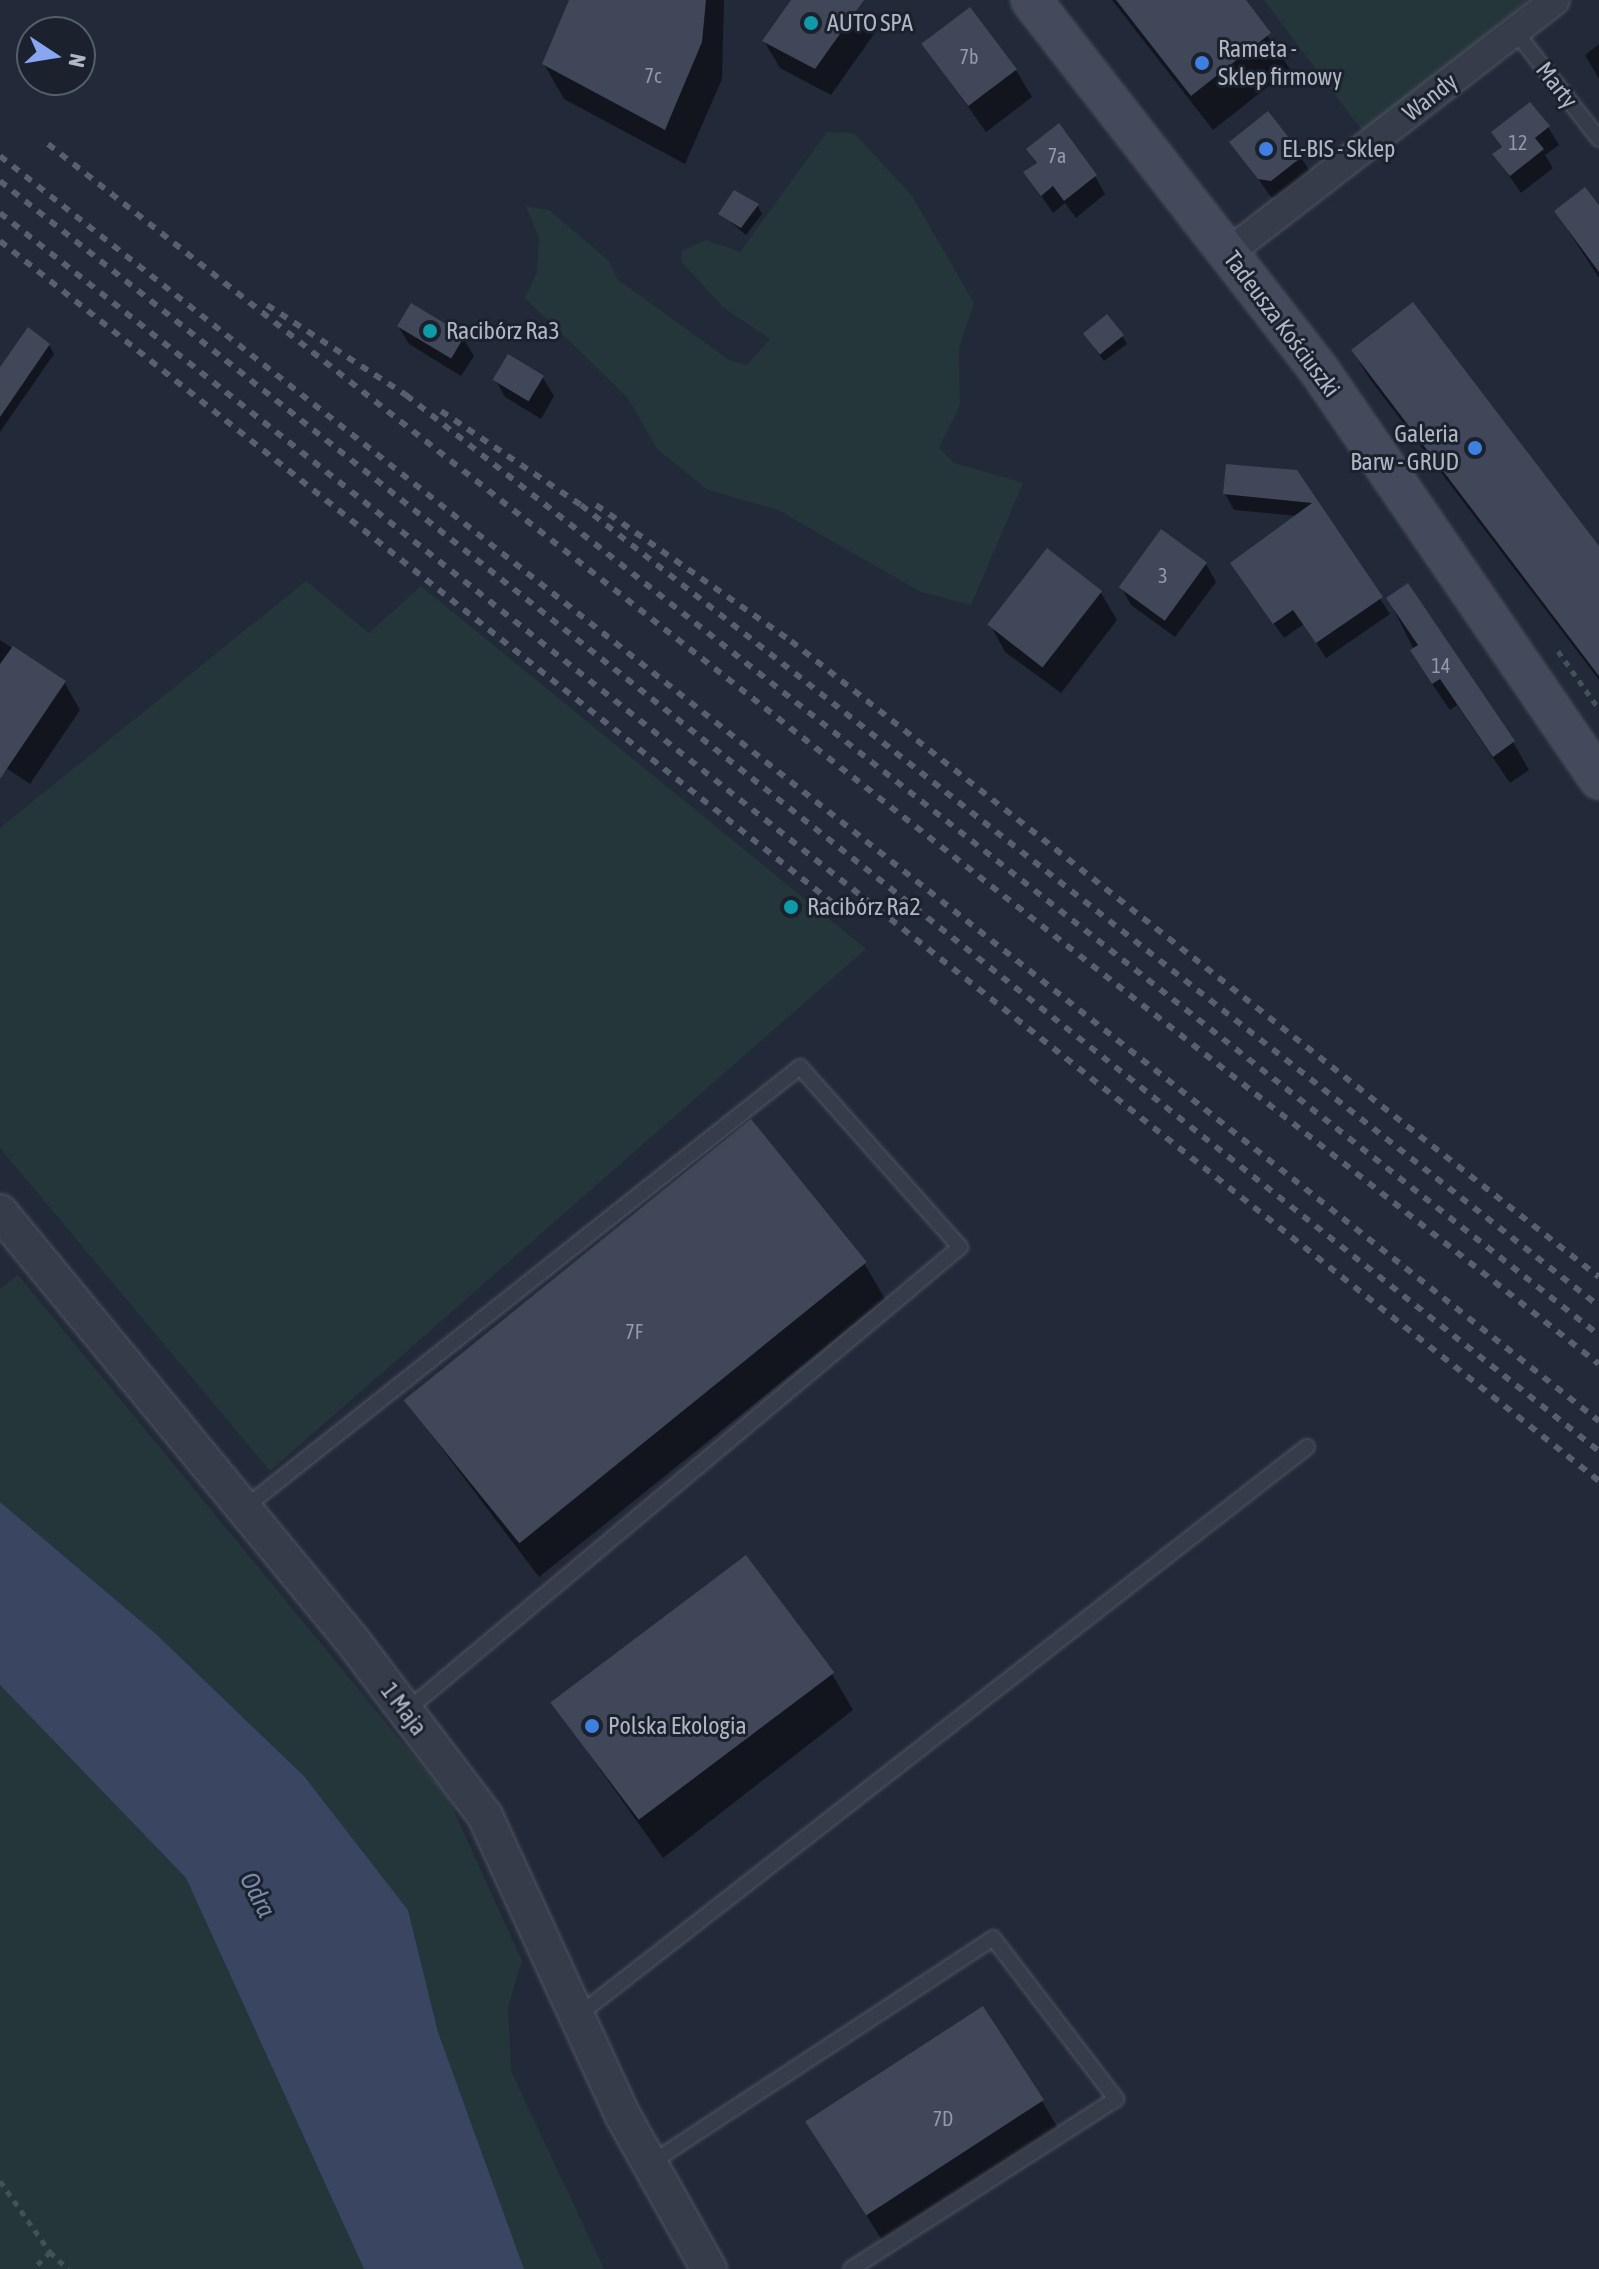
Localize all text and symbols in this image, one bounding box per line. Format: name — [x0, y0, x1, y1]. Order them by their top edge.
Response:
place label: AUTO SPA — [827, 9, 913, 37]
marker: AUTO SPA — [802, 14, 820, 32]
north arrow — [16, 16, 96, 96]
place label: Rameta - Sklep firmowy — [1218, 35, 1342, 91]
house number: 7b — [960, 44, 978, 68]
text: N — [63, 52, 92, 70]
marker: Rameta - Sklep firmowy — [1193, 54, 1211, 72]
street label: Marty — [1530, 56, 1584, 114]
house number: 7c — [645, 63, 661, 87]
street label: Wandy — [1397, 67, 1463, 127]
house number: 12 — [1509, 130, 1527, 154]
place label: EL-BIS - Sklep — [1282, 135, 1395, 163]
marker: EL-BIS - Sklep — [1257, 140, 1275, 158]
house number: 7a — [1048, 143, 1066, 167]
street label: Tadeusza Kościuszki — [1218, 245, 1346, 403]
place label: Racibórz Ra3 — [446, 317, 560, 345]
marker: Racibórz Ra3 — [421, 322, 439, 340]
place label: Galeria Barw - GRUD — [1350, 420, 1459, 476]
marker: Galeria Barw - GRUD — [1466, 439, 1484, 457]
house number: 3 — [1158, 563, 1168, 587]
house number: 14 — [1432, 653, 1450, 677]
place label: Racibórz Ra2 — [807, 893, 921, 921]
marker: Racibórz Ra2 — [782, 898, 800, 916]
house number: 7F — [625, 1319, 643, 1343]
street label: 1 Maja — [375, 1677, 433, 1741]
place label: Polska Ekologia — [608, 1712, 747, 1740]
marker: Polska Ekologia — [583, 1717, 601, 1735]
water label: Odra — [233, 1867, 281, 1923]
house number: 7D — [933, 2106, 953, 2130]

